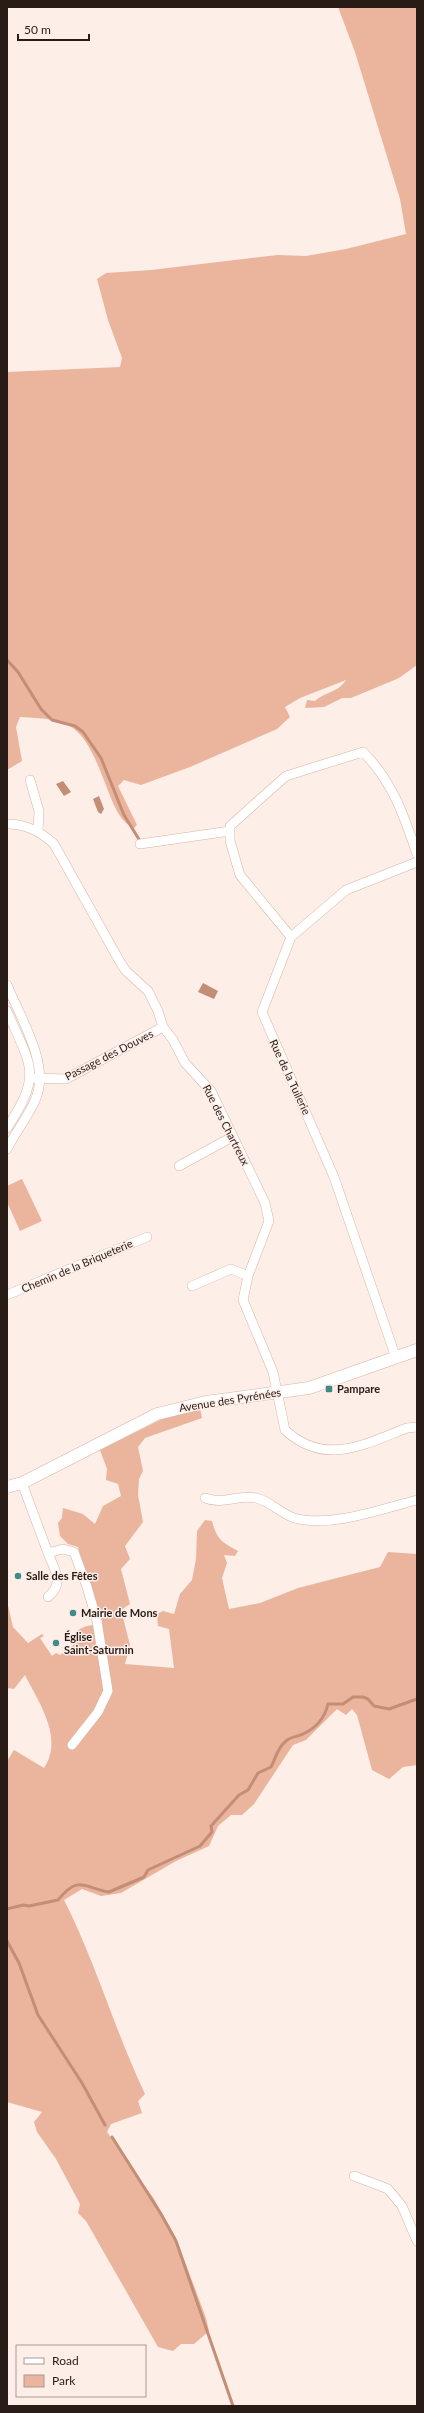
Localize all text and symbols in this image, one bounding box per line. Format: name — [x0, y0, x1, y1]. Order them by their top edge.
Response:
scale bar — [18, 16, 89, 42]
text: 50 m — [24, 22, 51, 37]
street label: Passage des Douves — [62, 1027, 155, 1082]
street label: Rue de la Tuilerie — [267, 1037, 314, 1117]
street label: Rue des Chartreux — [200, 1082, 253, 1168]
street label: Chemin de la Briqueterie — [19, 1236, 135, 1295]
place label: Pampare — [337, 1382, 380, 1395]
marker: Pampare — [324, 1384, 334, 1394]
street label: Avenue des Pyrénées — [178, 1385, 282, 1414]
place label: Salle des Fêtes — [26, 1569, 98, 1582]
marker: Salle des Fêtes — [13, 1571, 23, 1581]
place label: Mairie de Mons — [81, 1606, 158, 1619]
marker: Mairie de Mons — [68, 1608, 78, 1618]
place label: Église Saint-Saturnin — [64, 1630, 134, 1656]
marker: Église Saint-Saturnin — [51, 1638, 61, 1648]
legend — [16, 2345, 146, 2397]
text: Road — [52, 2353, 79, 2368]
text: Park — [52, 2373, 76, 2388]

